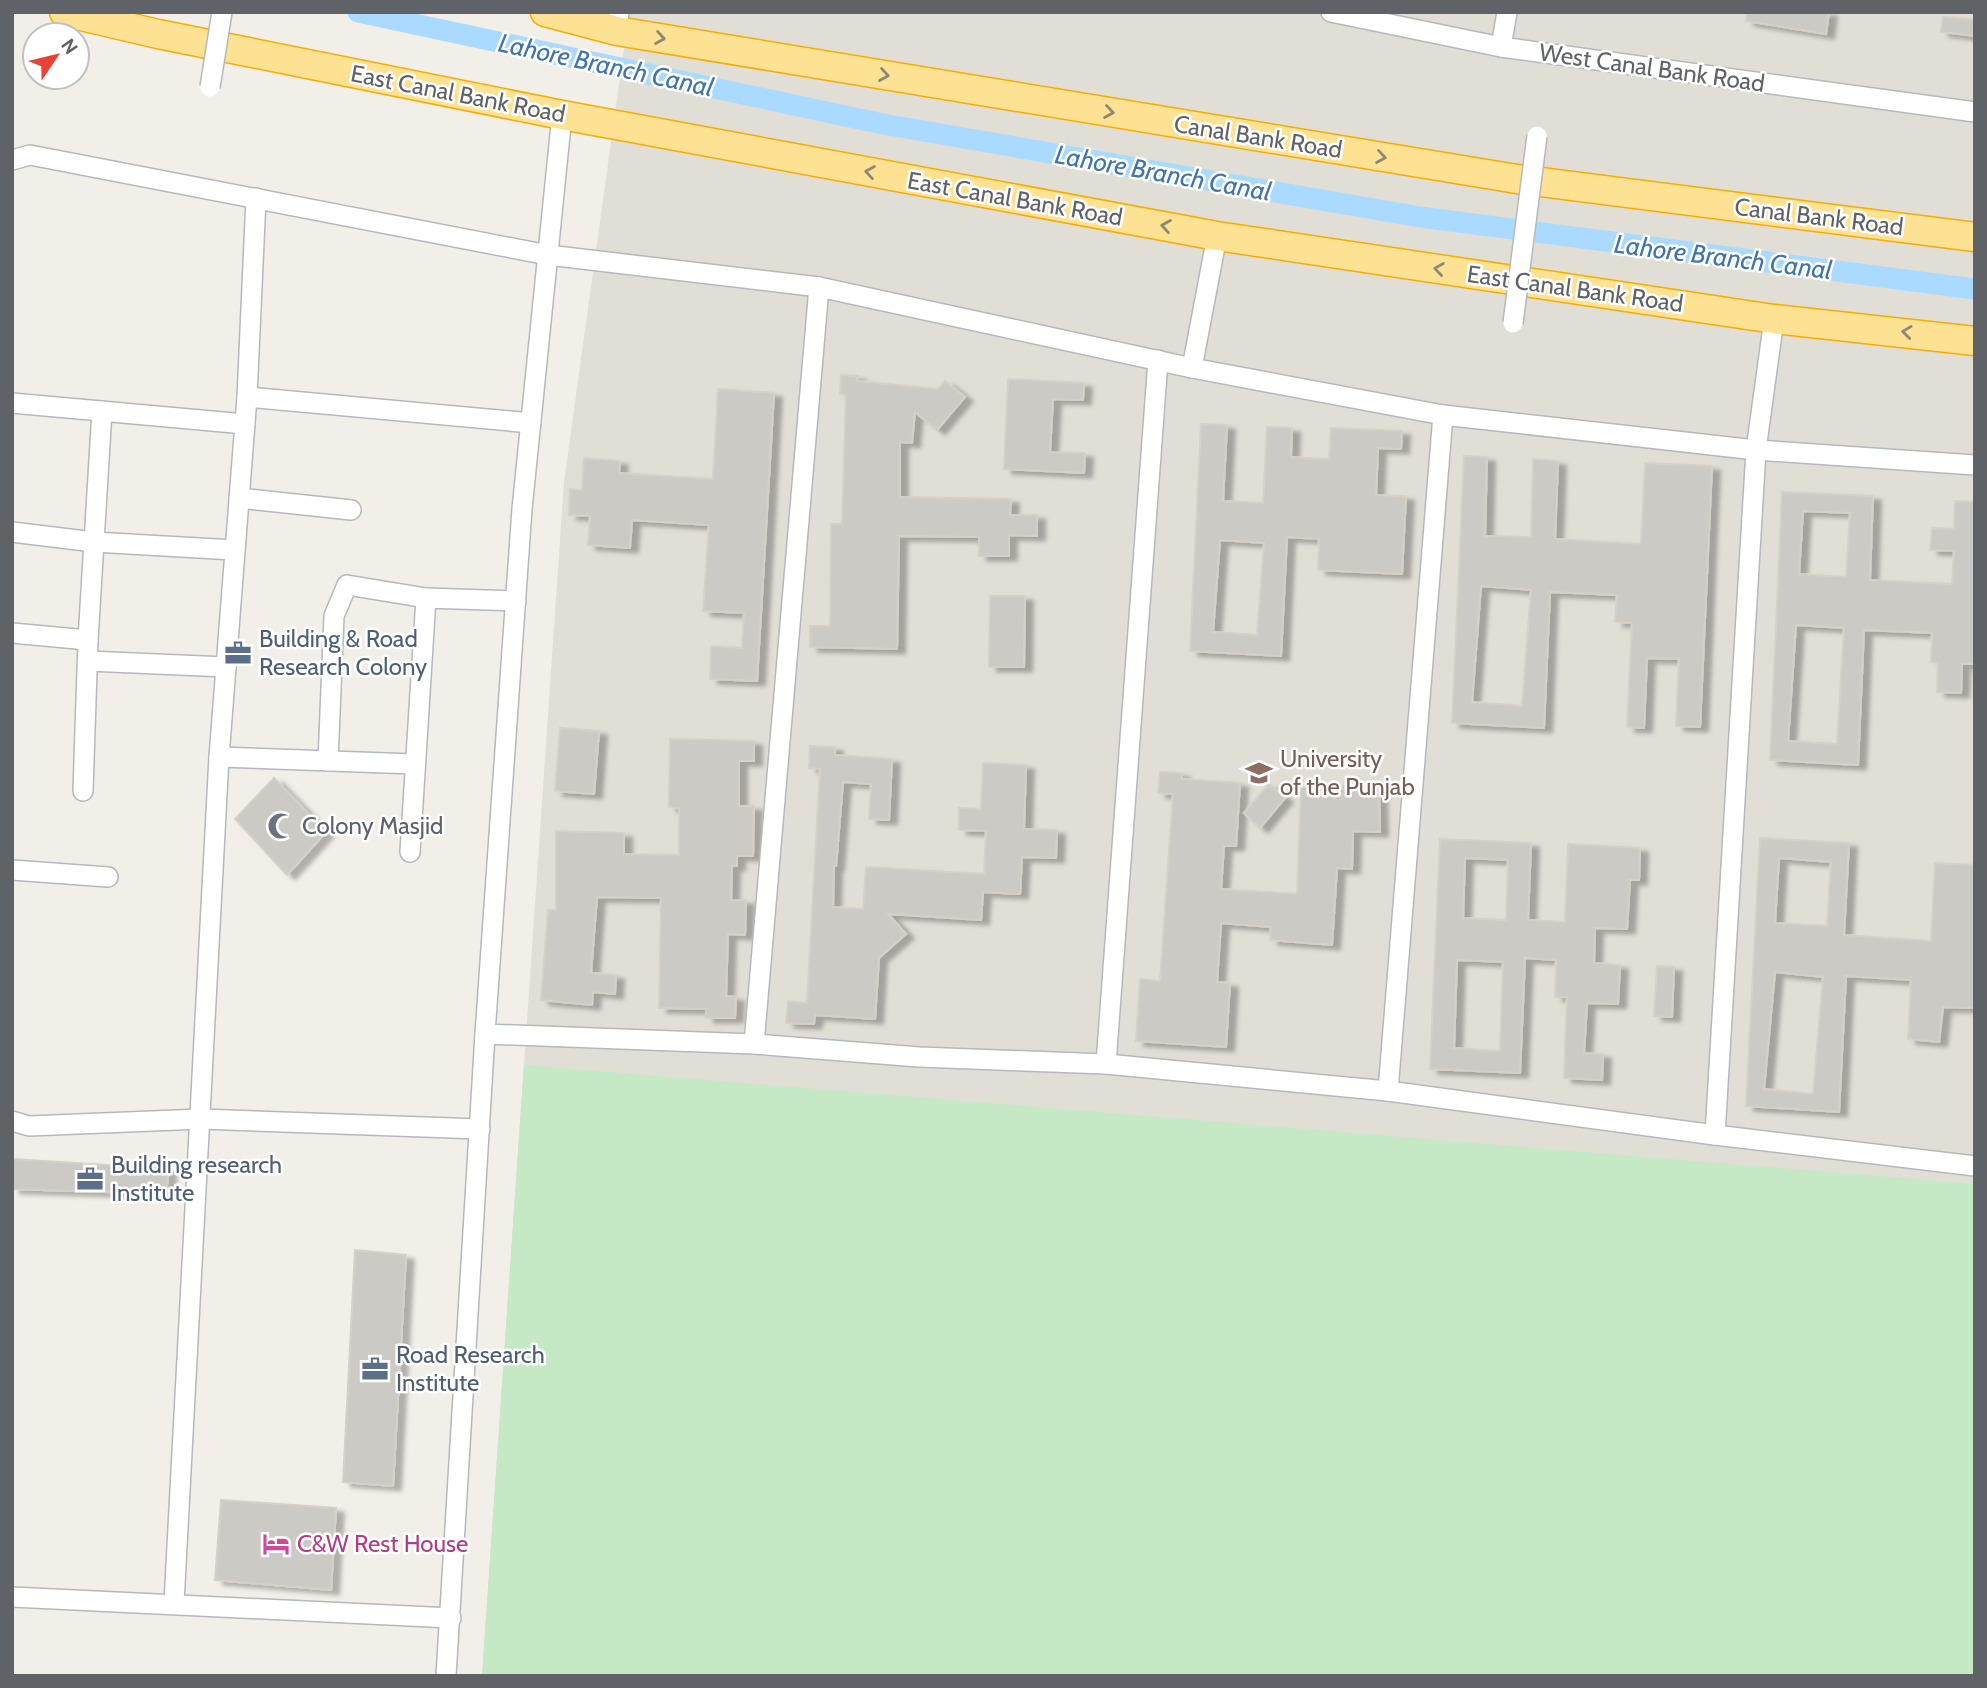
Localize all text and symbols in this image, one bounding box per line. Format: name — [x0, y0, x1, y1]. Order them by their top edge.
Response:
north arrow — [21, 21, 91, 91]
water label: Lahore Branch Canal — [496, 27, 716, 103]
one-way arrow — [654, 30, 666, 45]
text: N — [56, 34, 83, 59]
street label: West Canal Bank Road — [1538, 37, 1767, 98]
street label: East Canal Bank Road — [348, 58, 568, 129]
one-way arrow — [878, 67, 890, 82]
one-way arrow — [1103, 104, 1114, 119]
street label: Canal Bank Road — [1172, 109, 1344, 164]
water label: Lahore Branch Canal — [1052, 138, 1274, 208]
one-way arrow — [1375, 149, 1387, 164]
one-way arrow — [864, 165, 876, 180]
street label: East Canal Bank Road — [905, 165, 1125, 232]
street label: Canal Bank Road — [1733, 192, 1905, 241]
one-way arrow — [1160, 220, 1172, 235]
water label: Lahore Branch Canal — [1612, 228, 1834, 286]
street label: East Canal Bank Road — [1465, 259, 1685, 318]
one-way arrow — [1433, 262, 1445, 277]
one-way arrow — [1901, 325, 1913, 340]
place label: Building & Road Research Colony — [259, 624, 427, 681]
office icon: Building & Road Research Colony — [223, 638, 253, 668]
place label: University of the Punjab — [1280, 744, 1415, 801]
school or university icon: University of the Punjab — [1244, 758, 1274, 788]
mosque icon: Colony Masjid — [266, 811, 296, 841]
place label: Colony Masjid — [302, 811, 443, 840]
place label: Building research Institute — [111, 1150, 282, 1207]
office icon: Building research Institute — [75, 1164, 105, 1194]
place label: Road Research Institute — [396, 1340, 545, 1397]
office icon: Road Research Institute — [360, 1354, 390, 1384]
hotel icon: C&W Rest House — [261, 1529, 291, 1559]
place label: C&W Rest House — [297, 1529, 468, 1558]

